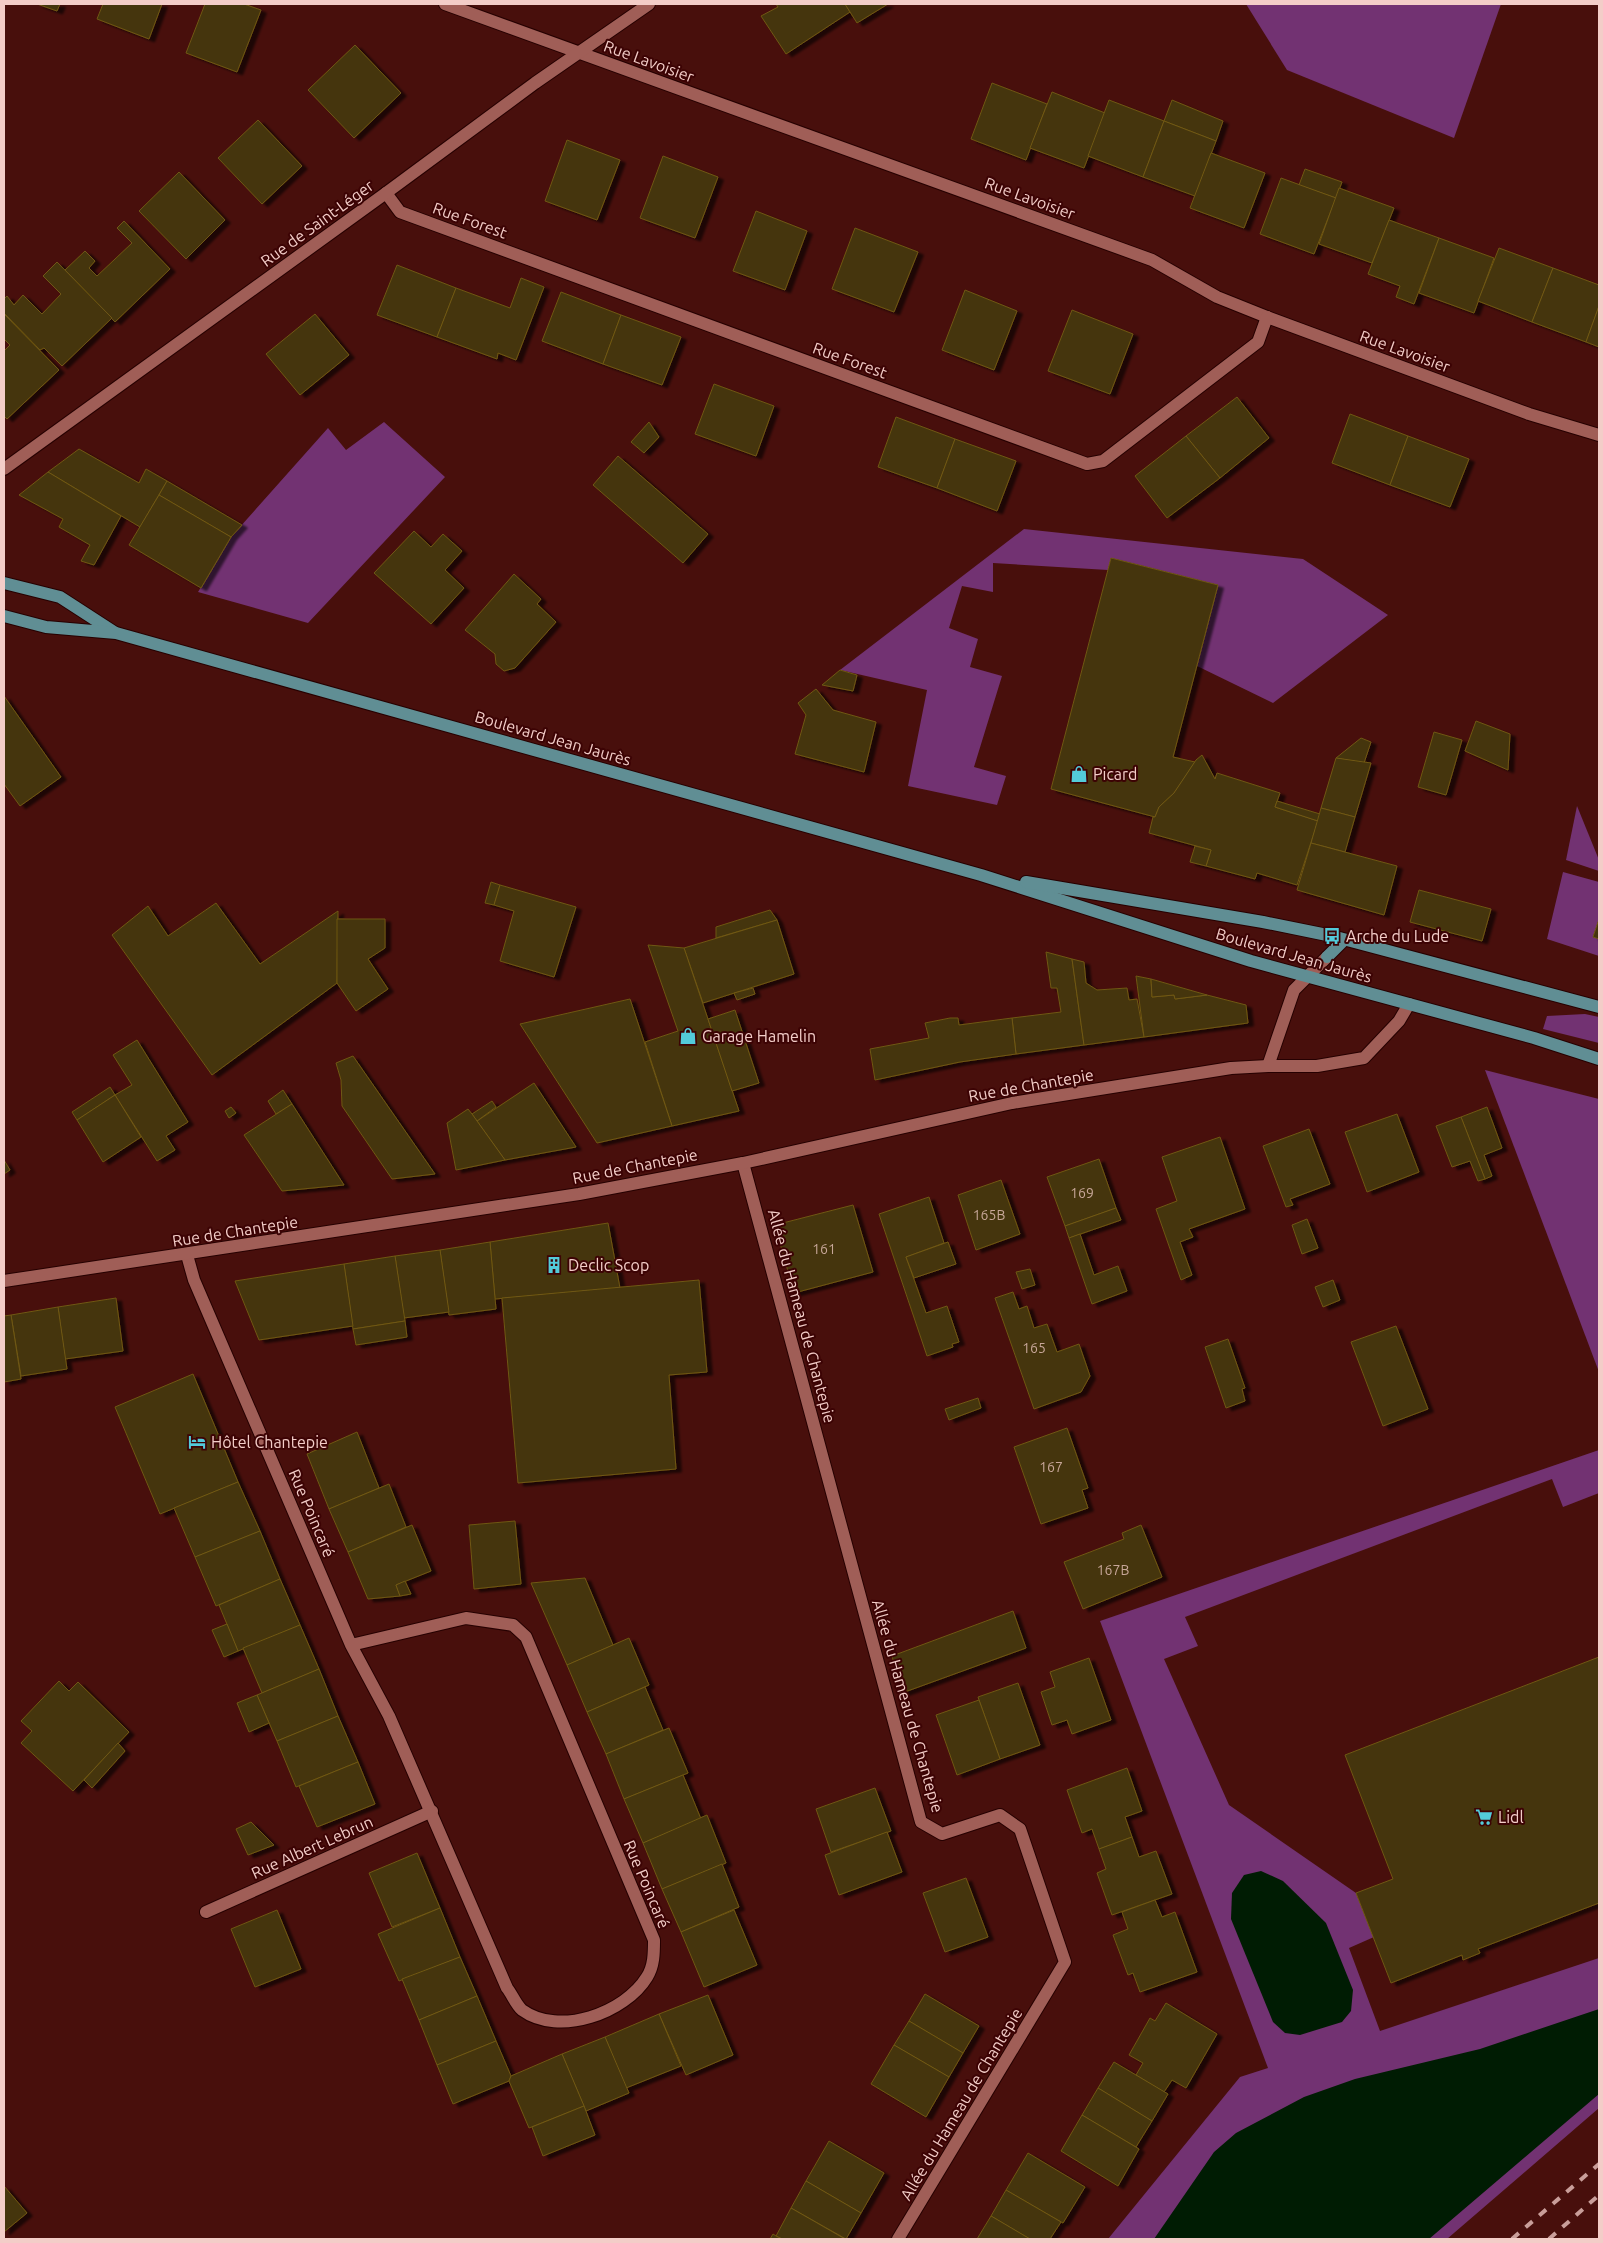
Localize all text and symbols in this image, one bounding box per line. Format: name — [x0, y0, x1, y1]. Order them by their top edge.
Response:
street label: Rue Lavoisier — [601, 36, 697, 86]
street label: Rue Lavoisier — [982, 173, 1078, 223]
street label: Rue de Saint-Léger — [257, 176, 377, 270]
street label: Rue Forest — [431, 198, 510, 242]
street label: Rue Lavoisier — [1357, 326, 1453, 376]
street label: Rue Forest — [811, 338, 890, 382]
street label: Boulevard Jean Jaurès — [473, 707, 633, 769]
shop icon: Picard — [1069, 764, 1089, 784]
place label: Picard — [1093, 765, 1137, 783]
street label: Boulevard Jean Jaurès — [1214, 924, 1374, 986]
bus stop icon: Arche du Lude — [1322, 926, 1342, 946]
place label: Arche du Lude — [1346, 927, 1449, 945]
shop icon: Garage Hamelin — [678, 1026, 698, 1046]
place label: Garage Hamelin — [702, 1027, 816, 1045]
street label: Rue de Chantepie — [967, 1065, 1095, 1105]
street label: Rue de Chantepie — [571, 1145, 699, 1187]
house number: 169 — [1070, 1185, 1094, 1201]
street label: Allée du Hameau de Chantepie — [765, 1207, 839, 1425]
house number: 165B — [973, 1207, 1005, 1223]
street label: Rue de Chantepie — [171, 1212, 299, 1250]
house number: 161 — [812, 1241, 836, 1257]
building icon: Declic Scop — [544, 1255, 564, 1275]
place label: Declic Scop — [568, 1256, 649, 1274]
house number: 165 — [1022, 1340, 1046, 1356]
hotel icon: Hôtel Chantepie — [187, 1432, 207, 1452]
place label: Hôtel Chantepie — [211, 1433, 328, 1451]
house number: 167 — [1039, 1459, 1063, 1475]
street label: Rue Poincaré — [285, 1466, 339, 1560]
house number: 167B — [1097, 1562, 1129, 1578]
street label: Allée du Hameau de Chantepie — [869, 1597, 947, 1815]
supermarket icon: Lidl — [1474, 1807, 1494, 1827]
place label: Lidl — [1498, 1808, 1524, 1826]
street label: Rue Albert Lebrun — [248, 1812, 376, 1882]
street label: Rue Poincaré — [620, 1837, 674, 1931]
street label: Allée du Hameau de Chantepie — [896, 2005, 1026, 2203]

